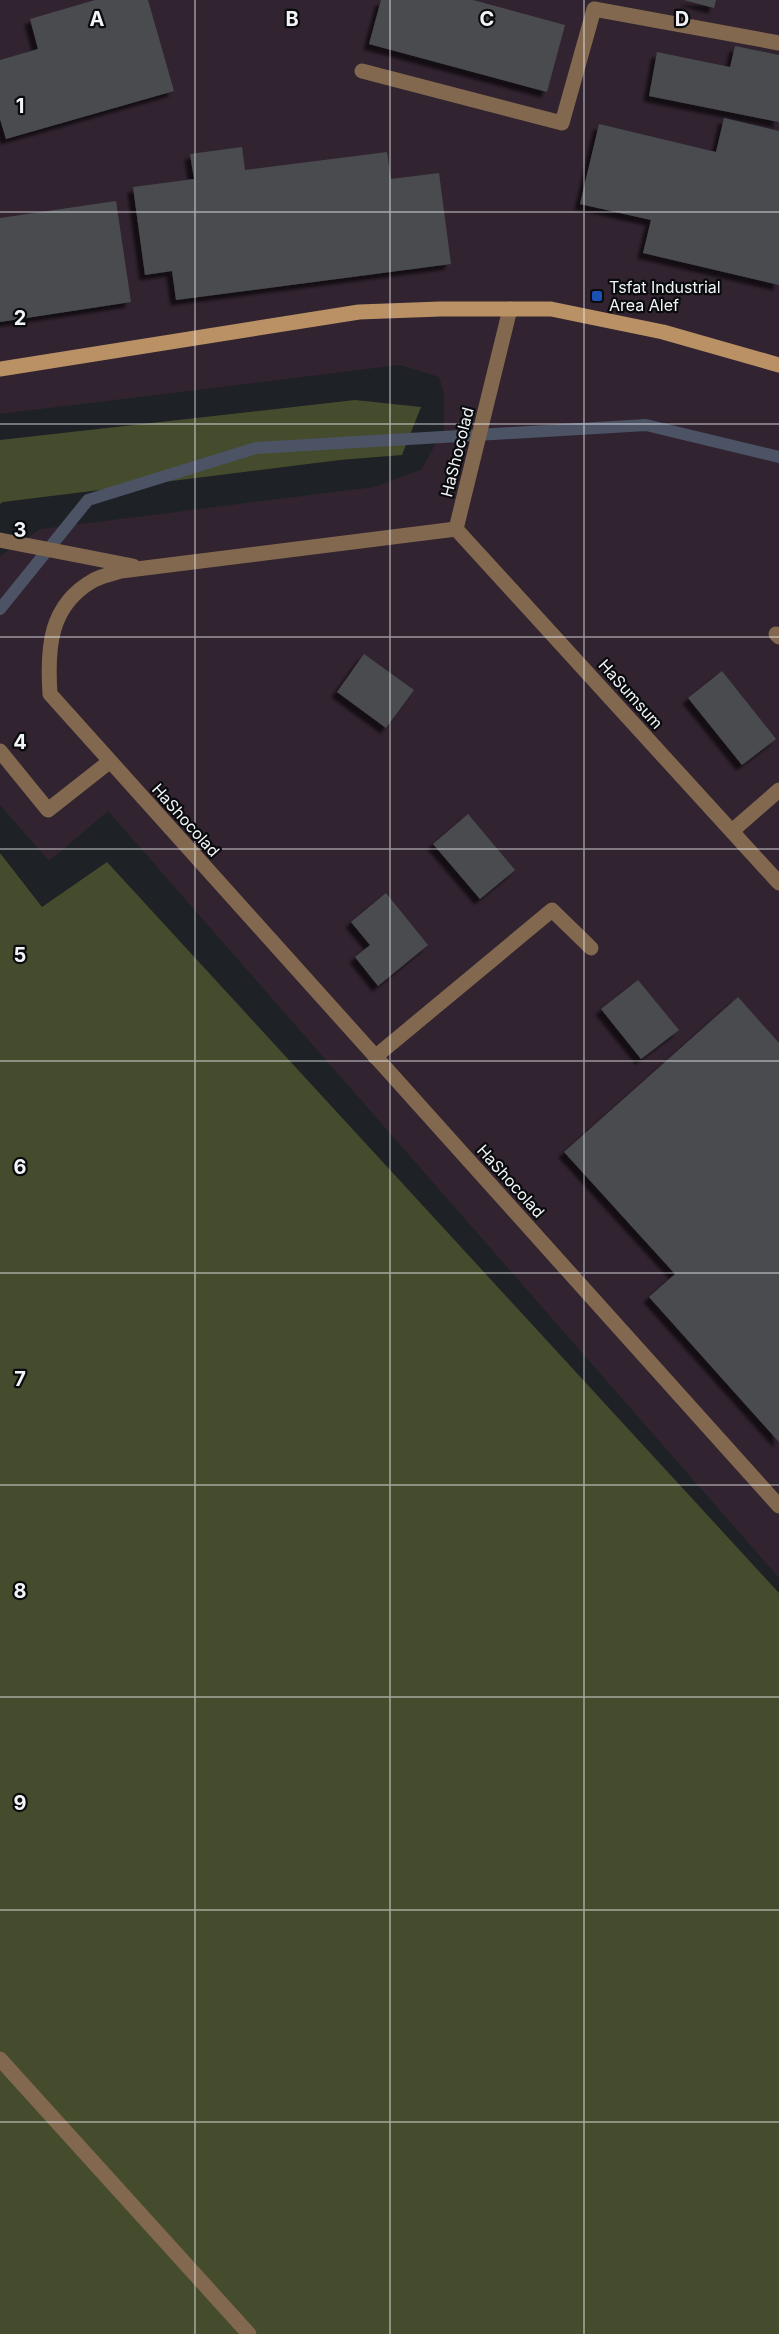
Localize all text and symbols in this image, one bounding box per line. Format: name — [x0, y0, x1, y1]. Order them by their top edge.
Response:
text: A — [90, 7, 105, 31]
text: B — [285, 7, 299, 31]
text: C — [480, 7, 494, 31]
text: D — [675, 7, 689, 31]
text: 1 — [16, 94, 24, 118]
place label: Tsfat Industrial Area Alef — [609, 277, 721, 315]
marker: Tsfat Industrial Area Alef — [590, 289, 604, 303]
text: 2 — [14, 306, 26, 330]
street label: HaShocolad — [436, 405, 478, 499]
text: 3 — [14, 518, 26, 542]
street label: HaSumsum — [595, 655, 667, 733]
text: 4 — [13, 730, 27, 754]
street label: HaShocolad — [148, 779, 224, 861]
text: 5 — [14, 943, 26, 967]
street label: HaShocolad — [473, 1140, 549, 1222]
text: 6 — [14, 1155, 27, 1179]
text: 7 — [14, 1367, 26, 1391]
text: 8 — [13, 1579, 27, 1603]
text: 9 — [14, 1791, 27, 1815]

